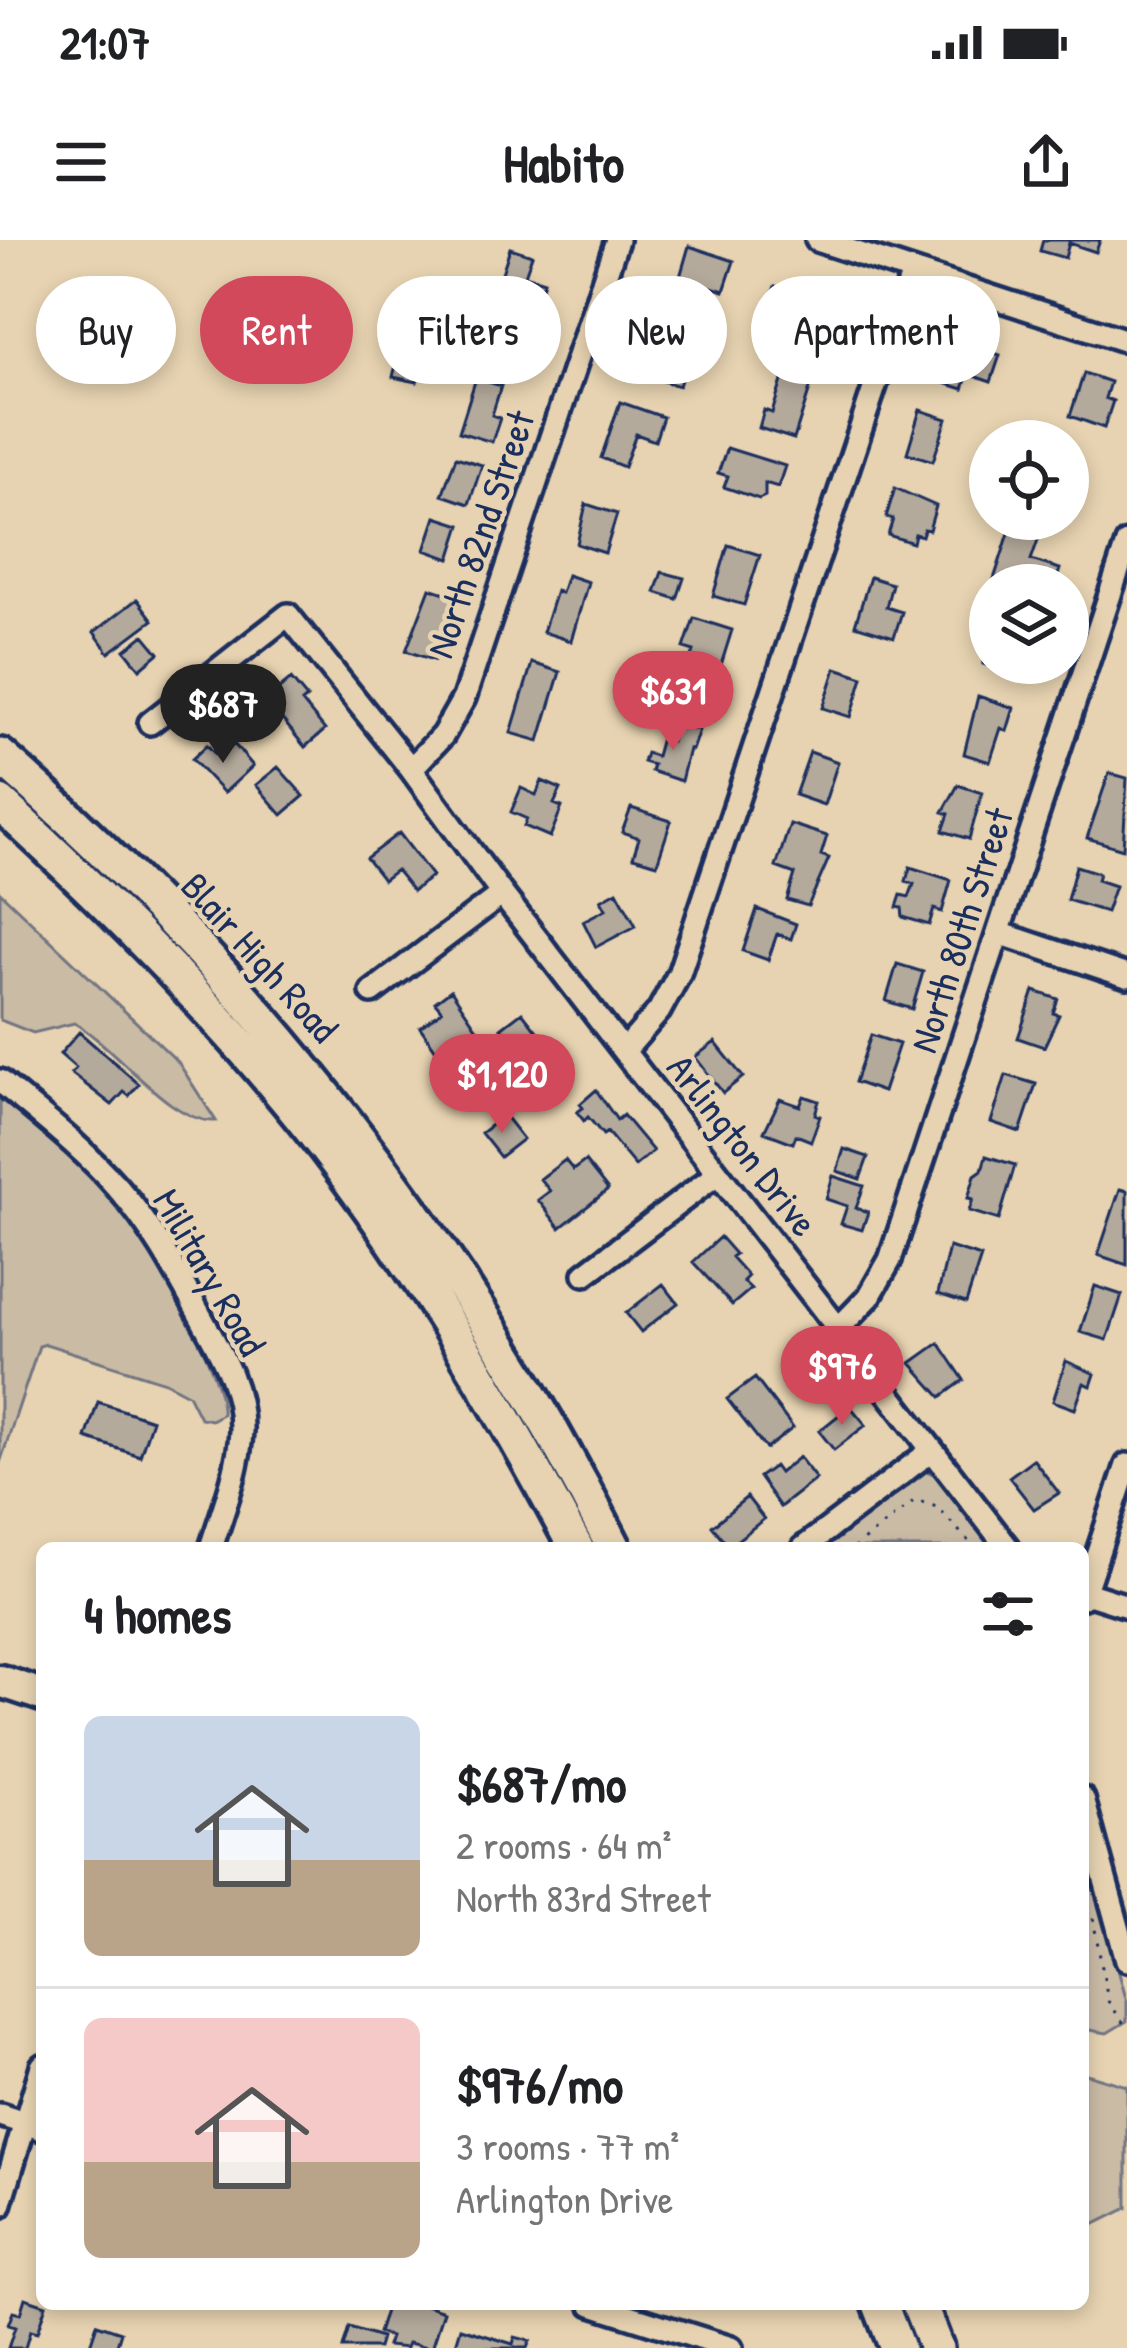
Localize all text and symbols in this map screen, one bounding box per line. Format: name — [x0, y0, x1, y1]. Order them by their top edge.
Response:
text: 21:07 — [60, 12, 150, 73]
text: Habito — [503, 126, 624, 199]
icon: menu — [48, 129, 114, 195]
icon: share — [1013, 129, 1079, 195]
chip: Buy — [36, 276, 176, 384]
chip: Rent — [200, 276, 353, 384]
chip: Filters — [377, 276, 561, 384]
chip: New — [585, 276, 727, 384]
chip: Apartment — [751, 276, 1000, 384]
street label: North 82nd Street — [412, 403, 547, 664]
map controls — [969, 420, 1089, 684]
button: locate — [969, 420, 1089, 540]
button: layers — [969, 564, 1089, 684]
pin: $631 — [602, 651, 744, 753]
text: $631 — [640, 663, 706, 716]
pin: $687 — [152, 664, 294, 766]
text: $687 — [187, 676, 259, 729]
street label: North 80th Street — [896, 800, 1025, 1059]
street label: Blair High Road — [170, 860, 351, 1053]
pin: $1,120 — [404, 1034, 600, 1136]
street label: Arlington Drive — [656, 1043, 831, 1247]
text: $1,120 — [456, 1046, 548, 1099]
street label: Military Road — [141, 1179, 279, 1365]
pin: $976 — [771, 1326, 913, 1428]
text: $976 — [808, 1338, 876, 1391]
text: 4 homes — [84, 1580, 231, 1649]
icon: filters — [975, 1581, 1041, 1647]
text: $687/mo — [456, 1749, 626, 1818]
icon: home — [180, 1764, 324, 1908]
text: 2 rooms · 64 m² — [456, 1818, 672, 1871]
text: North 83rd Street — [456, 1871, 711, 1924]
text: $976/mo — [456, 2050, 623, 2119]
icon: home — [180, 2066, 324, 2210]
text: 3 rooms · 77 m² — [456, 2119, 679, 2172]
text: Arlington Drive — [456, 2172, 673, 2225]

